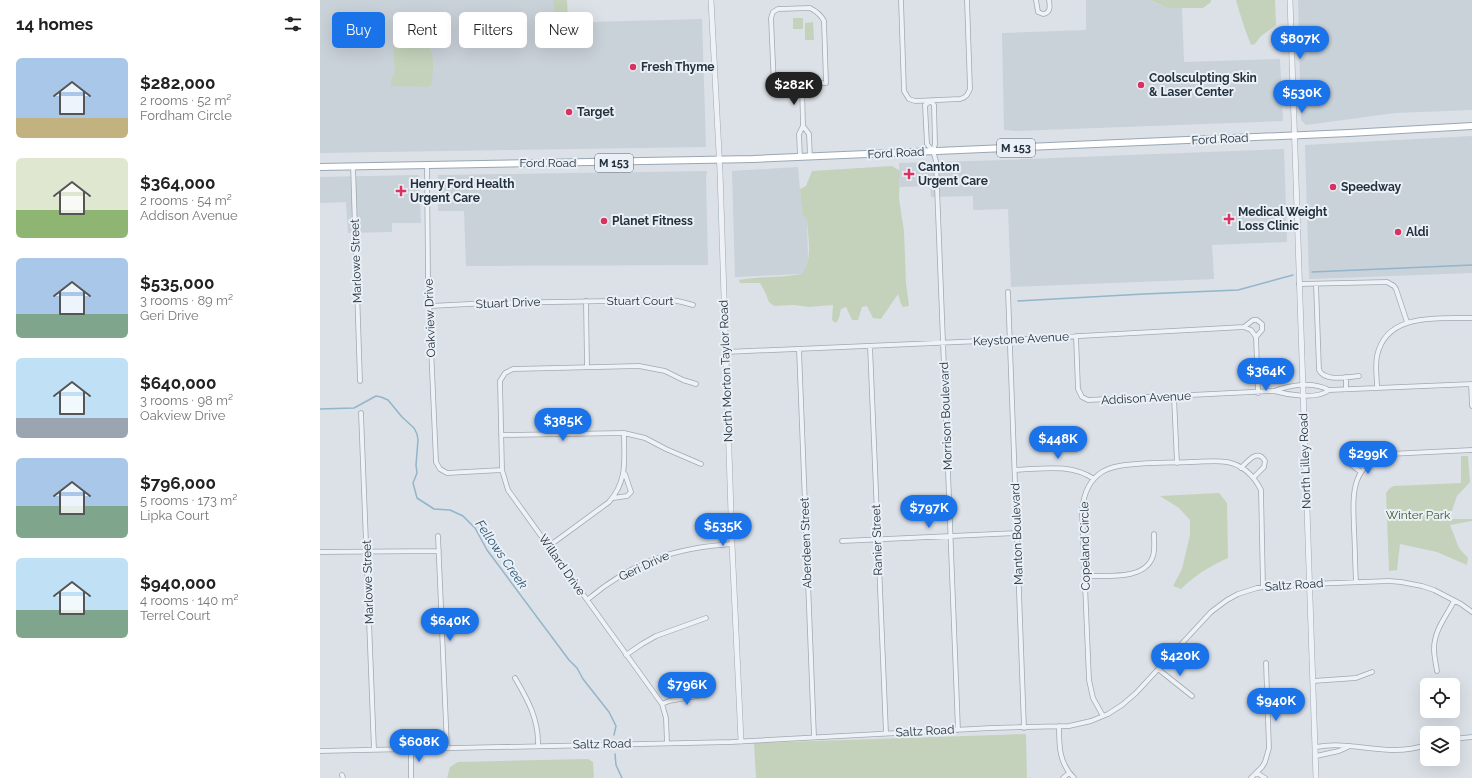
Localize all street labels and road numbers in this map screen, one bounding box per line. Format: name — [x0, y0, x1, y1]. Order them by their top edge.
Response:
street label: Ford Road — [1191, 131, 1249, 147]
road number: M 153 — [997, 139, 1035, 157]
street label: Ford Road — [867, 145, 925, 161]
road number: M 153 — [595, 154, 633, 172]
street label: Ford Road — [519, 156, 577, 170]
street label: Marlowe Street — [348, 219, 364, 303]
street label: Oakview Drive — [422, 278, 438, 358]
street label: Stuart Court — [607, 294, 673, 308]
street label: Stuart Drive — [475, 295, 541, 311]
street label: North Morton Taylor Road — [717, 300, 735, 442]
street label: Keystone Avenue — [973, 329, 1069, 349]
street label: Morrison Boulevard — [937, 362, 955, 470]
street label: Addison Avenue — [1101, 389, 1191, 407]
street label: North Lilley Road — [1296, 413, 1314, 509]
street label: Manton Boulevard — [1008, 483, 1026, 585]
street label: Aberdeen Street — [797, 497, 815, 589]
street label: Copeland Circle — [1077, 501, 1093, 591]
street label: Ranier Street — [869, 504, 885, 576]
street label: Willard Drive — [536, 532, 588, 598]
street label: Marlowe Street — [360, 540, 376, 624]
street label: Geri Drive — [616, 548, 672, 584]
street label: Saltz Road — [1264, 576, 1324, 594]
street label: Saltz Road — [895, 722, 955, 740]
street label: Saltz Road — [572, 736, 632, 752]

